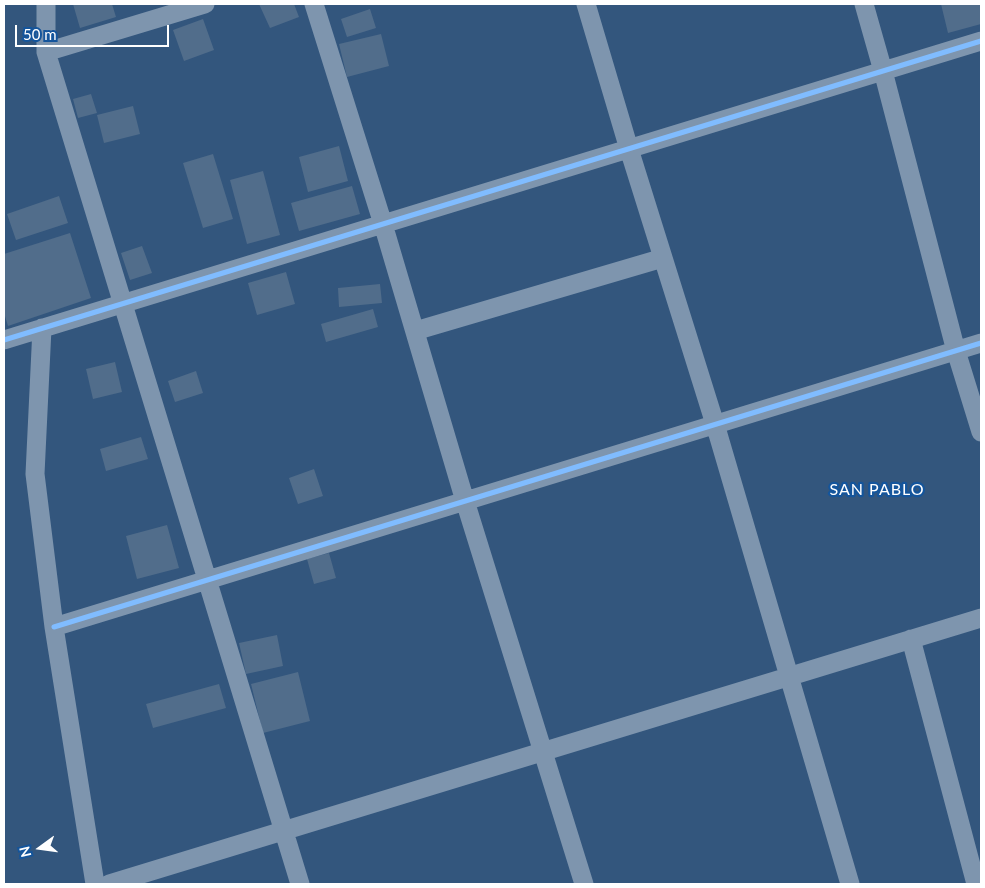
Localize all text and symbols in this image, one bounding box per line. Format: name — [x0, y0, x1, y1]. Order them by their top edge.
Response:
scale bar — [18, 15, 171, 47]
text: 50 m — [23, 25, 57, 43]
district label: SAN PABLO — [828, 480, 926, 500]
north arrow — [15, 823, 65, 873]
text: N — [15, 844, 35, 859]

